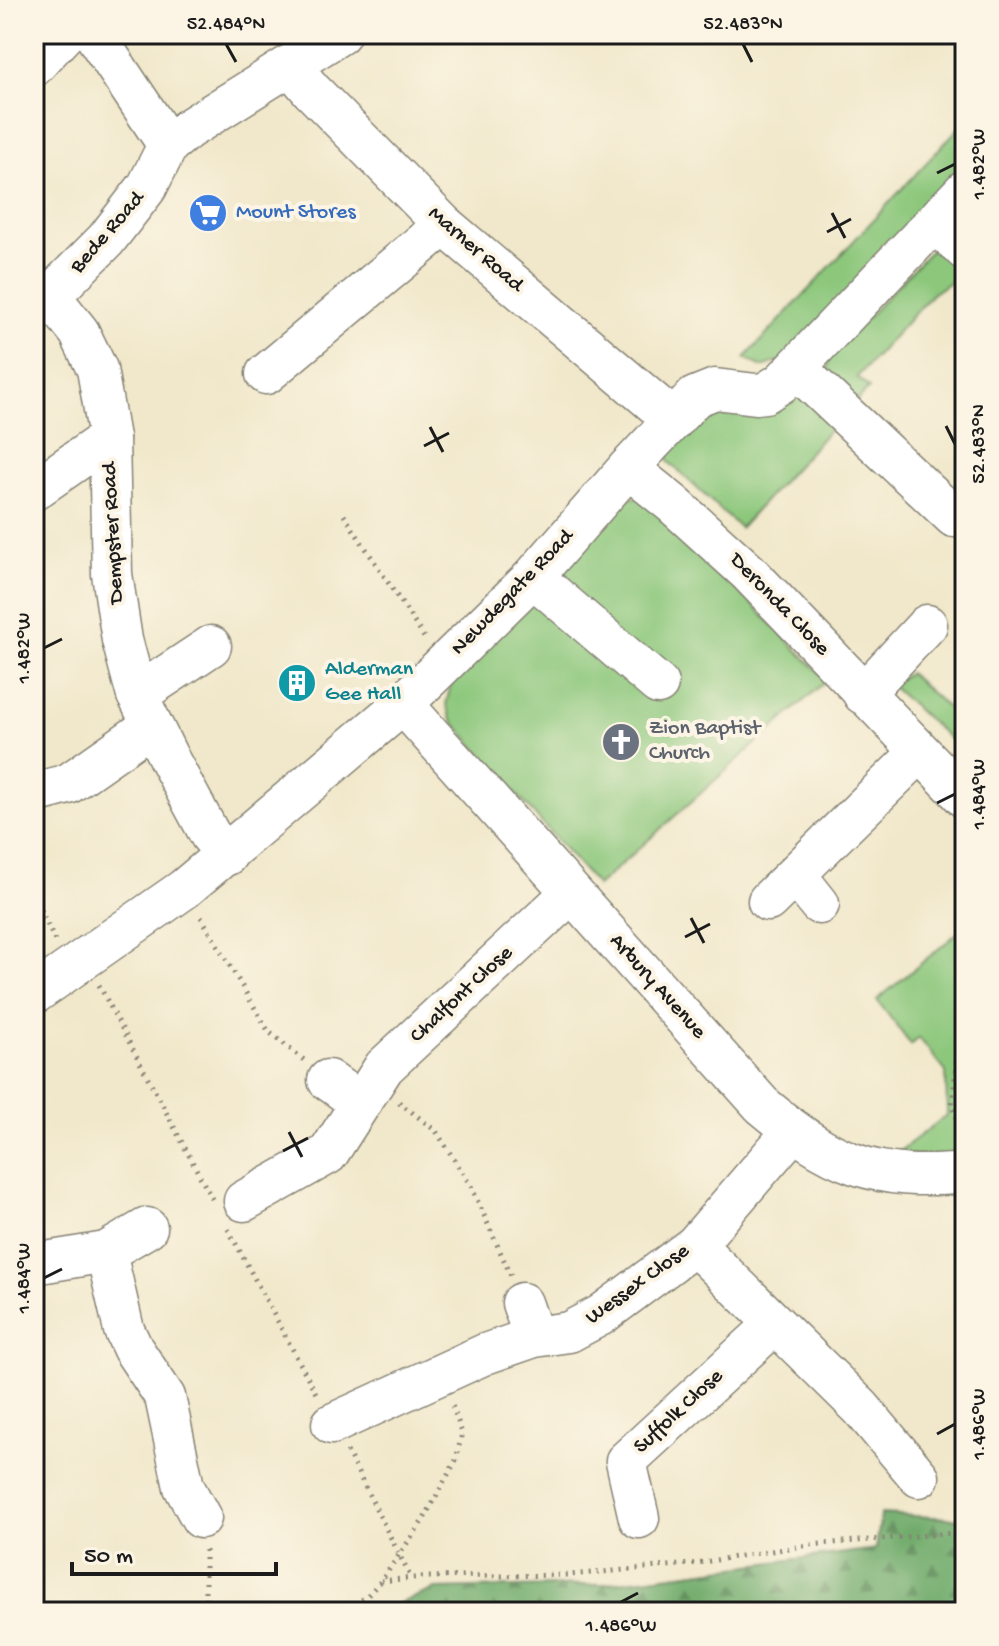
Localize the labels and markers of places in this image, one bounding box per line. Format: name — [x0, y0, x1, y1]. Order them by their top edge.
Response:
supermarket icon: Mount Stores — [187, 192, 229, 234]
place label: Mount Stores — [236, 200, 356, 226]
place label: Alderman Gee Hall — [325, 657, 414, 708]
building icon: Alderman Gee Hall — [276, 662, 318, 704]
place label: Zion Baptist Church — [649, 716, 762, 767]
church icon: Zion Baptist Church — [600, 721, 642, 763]

